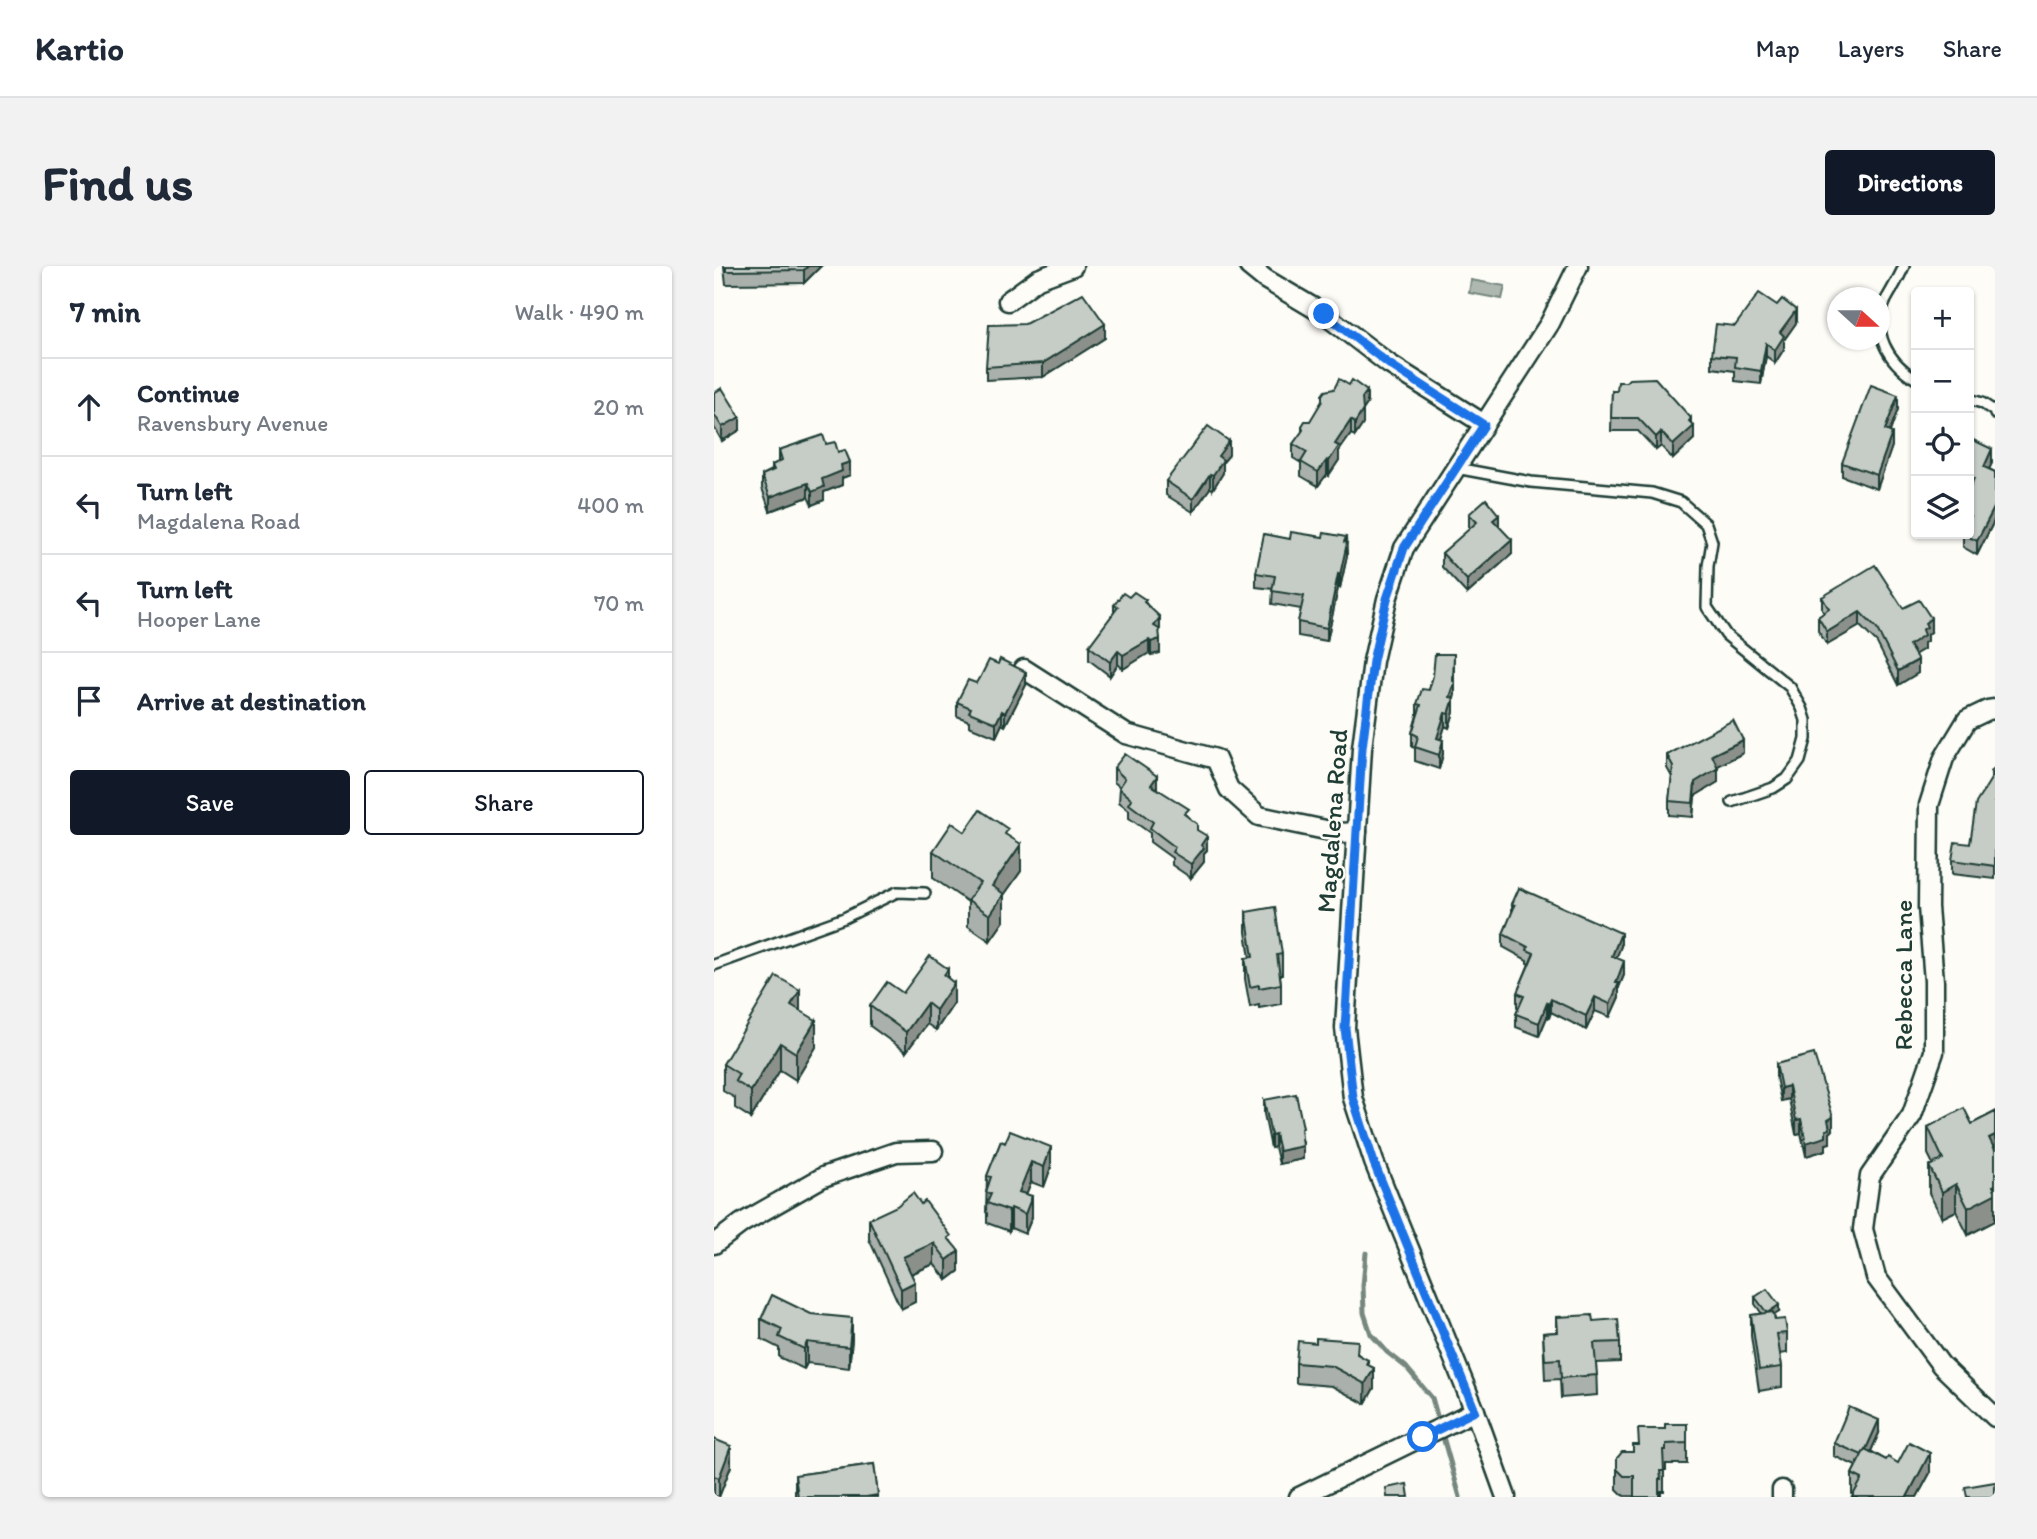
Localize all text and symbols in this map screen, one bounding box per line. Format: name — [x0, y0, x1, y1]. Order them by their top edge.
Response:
text: Kartio — [35, 29, 124, 68]
text: Map — [1756, 34, 1800, 63]
text: Layers — [1838, 34, 1905, 63]
text: Share — [1943, 34, 2002, 63]
button: Directions — [1825, 150, 1995, 215]
text: Find us — [42, 153, 193, 212]
north arrow — [1827, 287, 1890, 350]
map controls — [1911, 287, 1974, 539]
button: + — [1911, 287, 1974, 350]
text: 7 min — [70, 293, 141, 330]
text: Walk · 490 m — [515, 298, 644, 326]
route end — [1308, 298, 1339, 329]
button: − — [1911, 350, 1974, 413]
text: Continue — [137, 377, 240, 409]
icon: ahead — [70, 388, 108, 426]
text: 20 m — [593, 393, 644, 421]
text: Ravensbury Avenue — [137, 409, 328, 437]
button: locate — [1911, 413, 1974, 476]
text: Turn left — [137, 475, 233, 507]
button: layers — [1911, 476, 1974, 539]
icon: left — [70, 486, 108, 524]
text: 400 m — [577, 491, 644, 519]
text: Magdalena Road — [137, 507, 300, 535]
text: Turn left — [137, 573, 233, 605]
icon: left — [70, 584, 108, 622]
text: 70 m — [594, 589, 644, 617]
text: Hooper Lane — [137, 605, 261, 633]
icon: arrive — [70, 682, 108, 720]
text: Arrive at destination — [137, 685, 366, 717]
street label: Magdalena Road — [1310, 728, 1354, 914]
button: Save — [70, 770, 350, 835]
button: Share — [364, 770, 644, 835]
street label: Rebecca Lane — [1887, 900, 1919, 1050]
route start — [1407, 1421, 1438, 1452]

